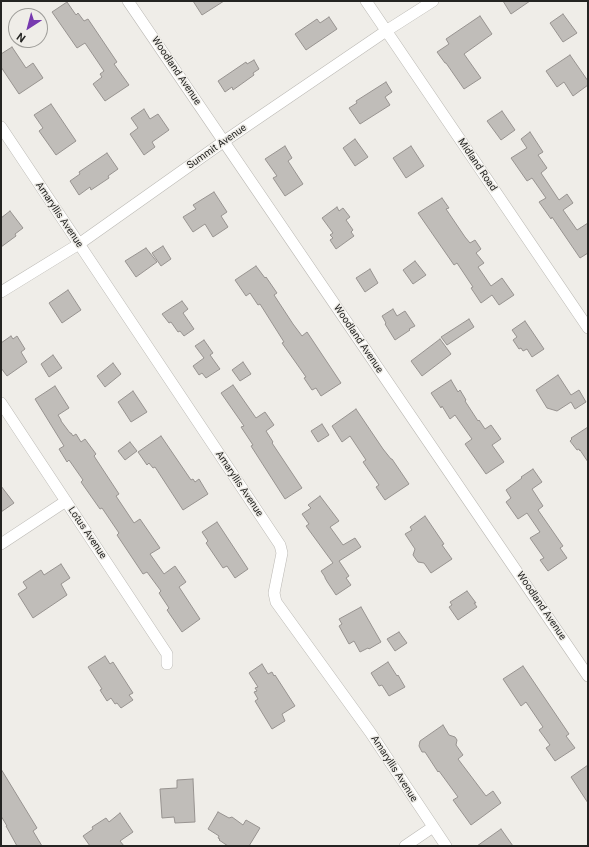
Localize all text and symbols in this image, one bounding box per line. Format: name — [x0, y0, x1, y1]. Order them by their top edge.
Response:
north arrow — [8, 8, 48, 48]
text: N — [14, 30, 28, 45]
street label: Woodland Avenue — [149, 34, 203, 108]
street label: Summit Avenue — [185, 122, 249, 172]
street label: Midland Road — [455, 136, 499, 194]
street label: Amaryllis Avenue — [33, 180, 85, 250]
street label: Woodland Avenue — [331, 302, 385, 376]
street label: Amaryllis Avenue — [213, 449, 265, 519]
street label: Lotus Avenue — [65, 505, 109, 561]
street label: Woodland Avenue — [514, 569, 568, 643]
street label: Amaryllis Avenue — [368, 734, 420, 804]

